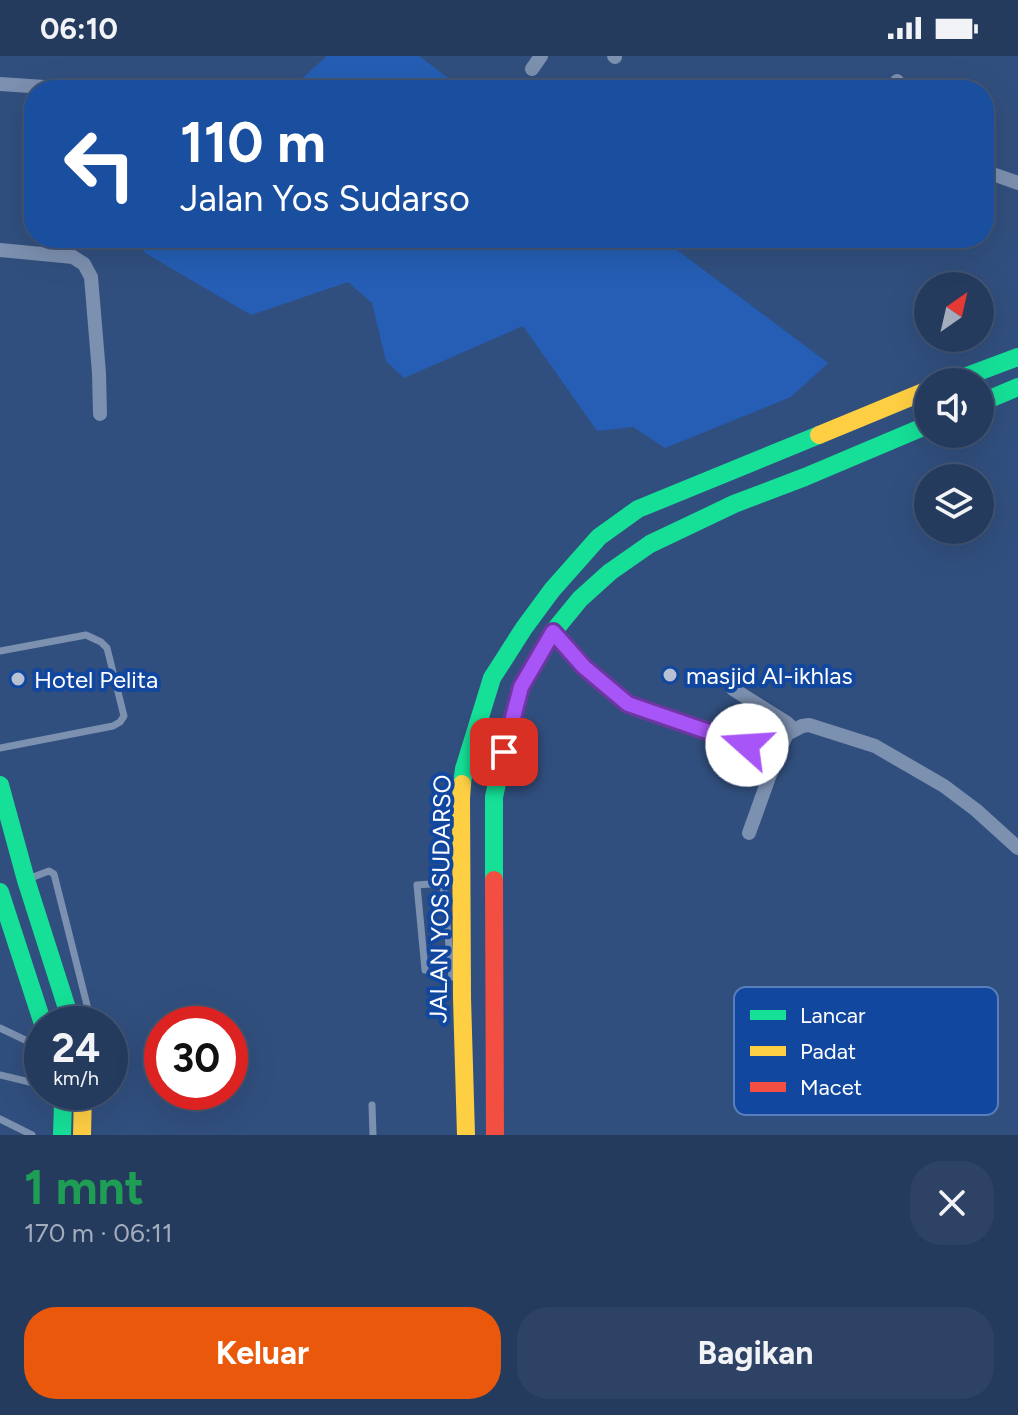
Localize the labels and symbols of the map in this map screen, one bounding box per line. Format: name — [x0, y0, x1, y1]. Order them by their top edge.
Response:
north arrow — [914, 272, 994, 352]
place label: masjid Al-ikhlas — [686, 661, 853, 690]
place label: Hotel Pelita — [34, 665, 158, 694]
marker: masjid Al-ikhlas — [661, 666, 679, 684]
marker: Hotel Pelita — [9, 670, 27, 688]
position arrow — [705, 703, 789, 787]
pin — [470, 718, 538, 786]
street label: JALAN YOS SUDARSO — [423, 775, 457, 1023]
legend — [734, 987, 998, 1115]
text: Lancar — [800, 1002, 866, 1029]
speed limit sign: 30 — [144, 1006, 248, 1110]
text: Padat — [800, 1038, 856, 1065]
text: Macet — [800, 1074, 862, 1101]

